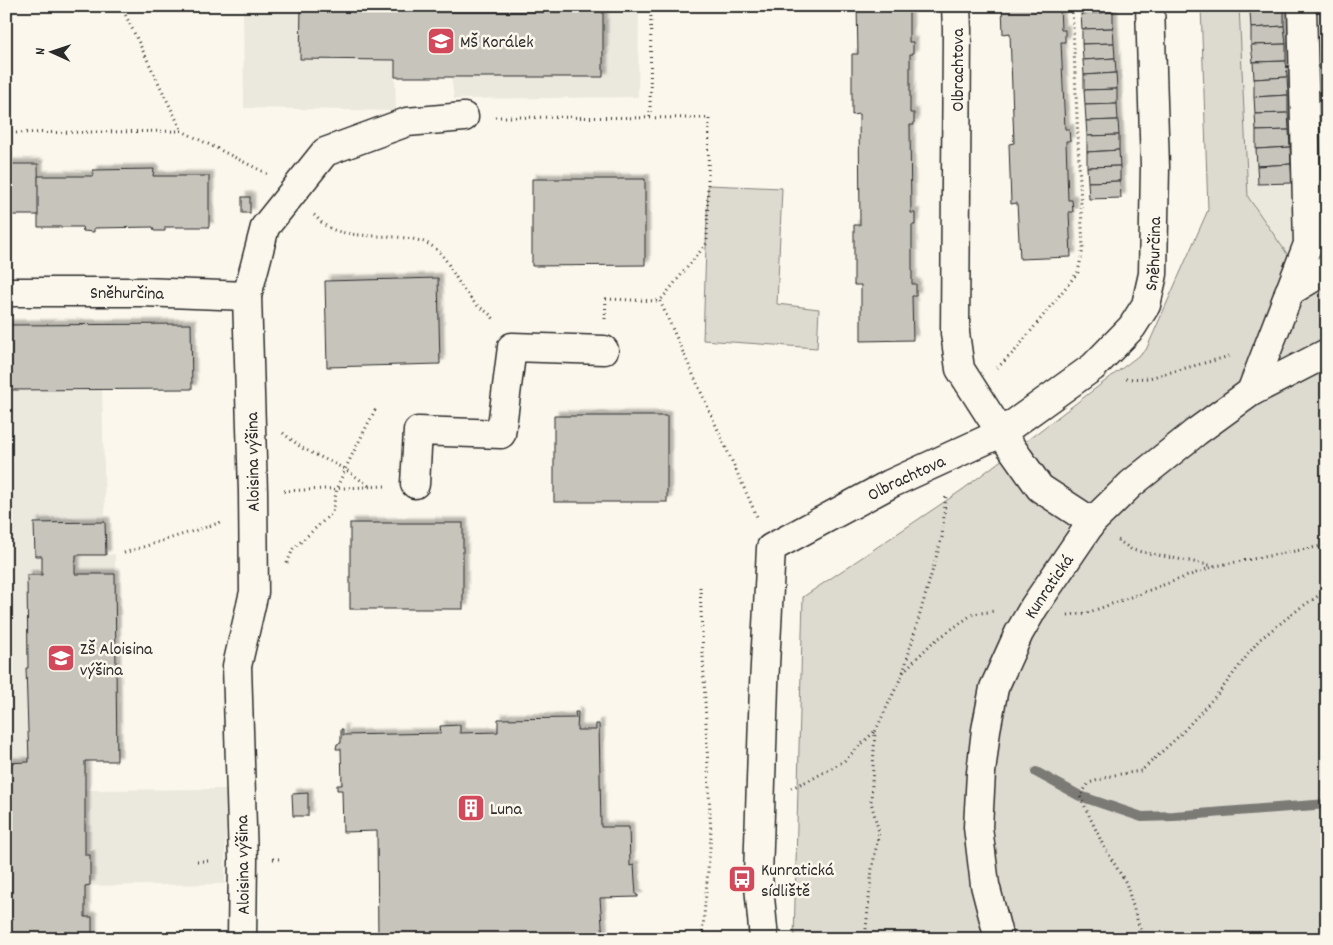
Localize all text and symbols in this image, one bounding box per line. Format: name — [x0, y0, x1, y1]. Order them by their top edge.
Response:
school or university icon: MŠ Korálek — [426, 26, 456, 56]
north arrow — [28, 28, 78, 78]
street label: Olbrachtova — [947, 28, 972, 112]
place label: MŠ Korálek — [460, 31, 534, 56]
text: N — [31, 47, 51, 55]
street label: Sněhurčina — [1140, 216, 1169, 294]
street label: Sněhurčina — [90, 282, 165, 308]
street label: Aloisina výšina — [241, 411, 268, 512]
street label: Olbrachtova — [864, 450, 951, 509]
street label: Kunratická — [1020, 550, 1081, 624]
place label: ZŠ Aloisina výšina — [80, 638, 153, 684]
school or university icon: ZŠ Aloisina výšina — [46, 643, 76, 673]
building icon: Luna — [456, 793, 486, 823]
place label: Luna — [490, 798, 522, 823]
street label: Aloisina výšina — [231, 814, 258, 915]
place label: Kunratická sídliště — [761, 859, 834, 905]
bus stop icon: Kunratická sídliště — [727, 864, 757, 894]

